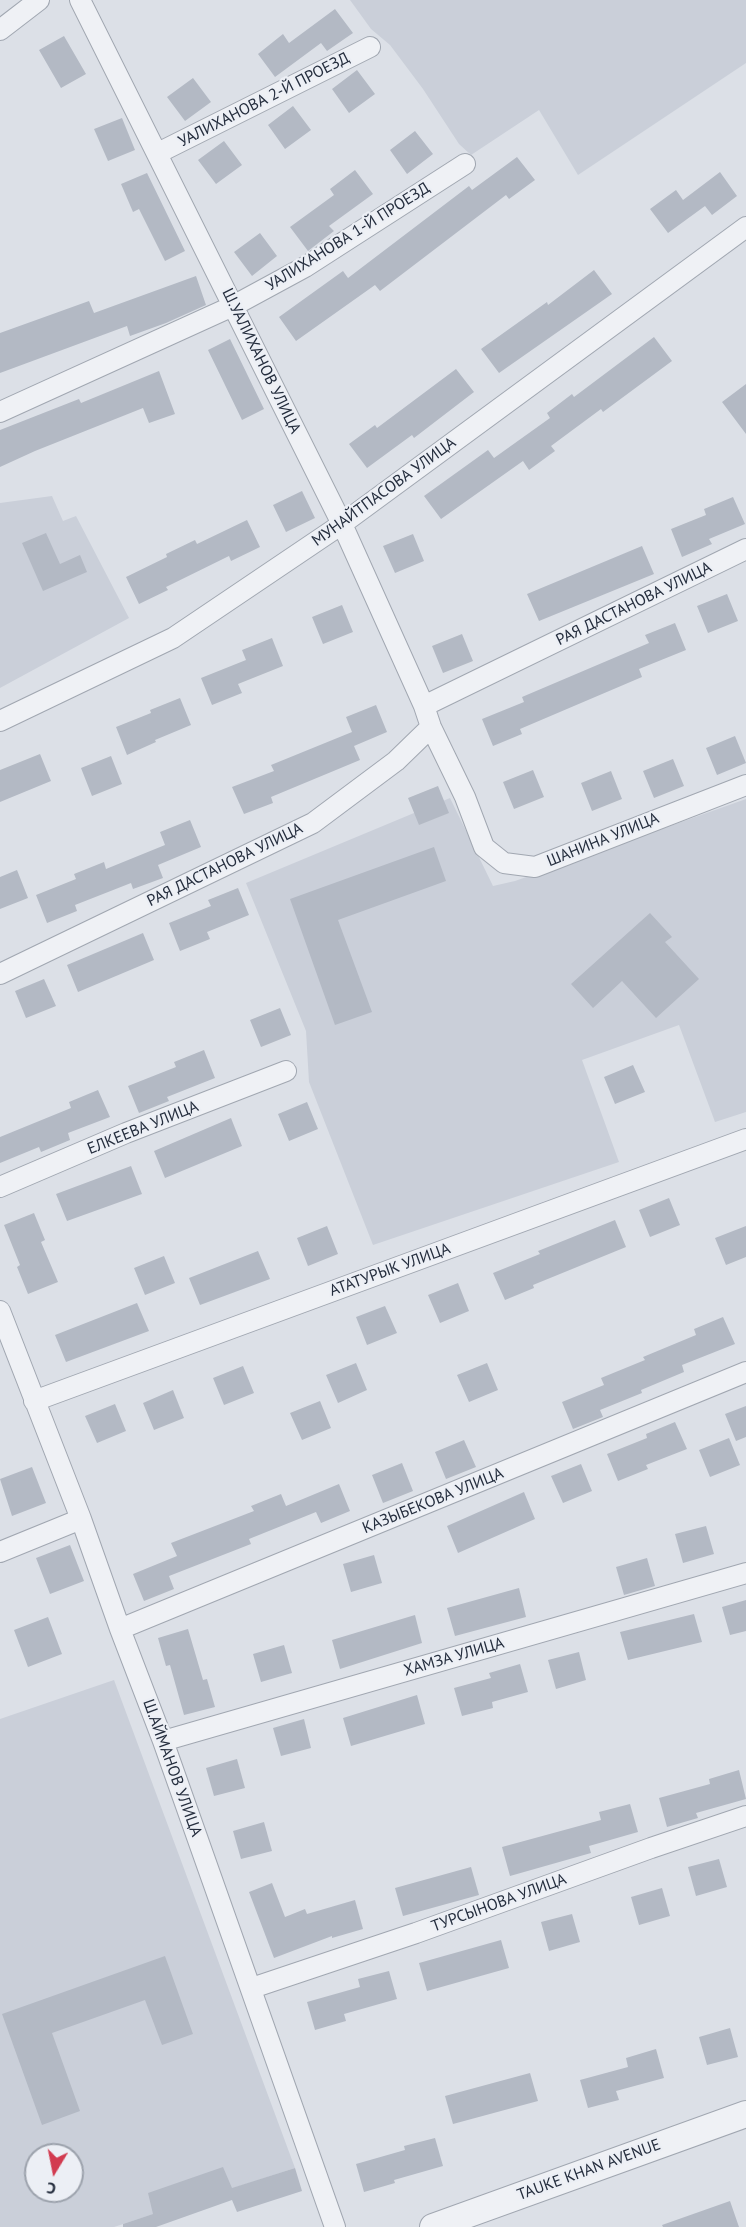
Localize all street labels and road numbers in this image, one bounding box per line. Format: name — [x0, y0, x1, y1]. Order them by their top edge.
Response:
street label: УАЛИХАНОВА 2-Й ПРОЕЗД — [175, 48, 353, 152]
street label: УАЛИХАНОВА 1-Й ПРОЕЗД — [263, 179, 433, 295]
street label: Ш.УАЛИХАНОВ УЛИЦА — [217, 285, 305, 437]
street label: МУНАЙТПАСОВА УЛИЦА — [308, 433, 460, 551]
street label: РАЯ ДАСТАНОВА УЛИЦА — [553, 558, 715, 650]
street label: ШАНИНА УЛИЦА — [544, 809, 662, 871]
street label: РАЯ ДАСТАНОВА УЛИЦА — [144, 819, 306, 911]
street label: ЕЛКЕЕВА УЛИЦА — [85, 1097, 201, 1159]
street label: АТАТУРЫК УЛИЦА — [327, 1239, 453, 1301]
street label: КАЗЫБЕКОВА УЛИЦА — [360, 1464, 506, 1538]
street label: ХАМЗА УЛИЦА — [402, 1634, 506, 1680]
street label: Ш.АЙМАНОВ УЛИЦА — [138, 1697, 206, 1839]
street label: ТУРСЫНОВА УЛИЦА — [429, 1870, 569, 1936]
street label: TAUKE KHAN AVENUE — [515, 2135, 663, 2205]

